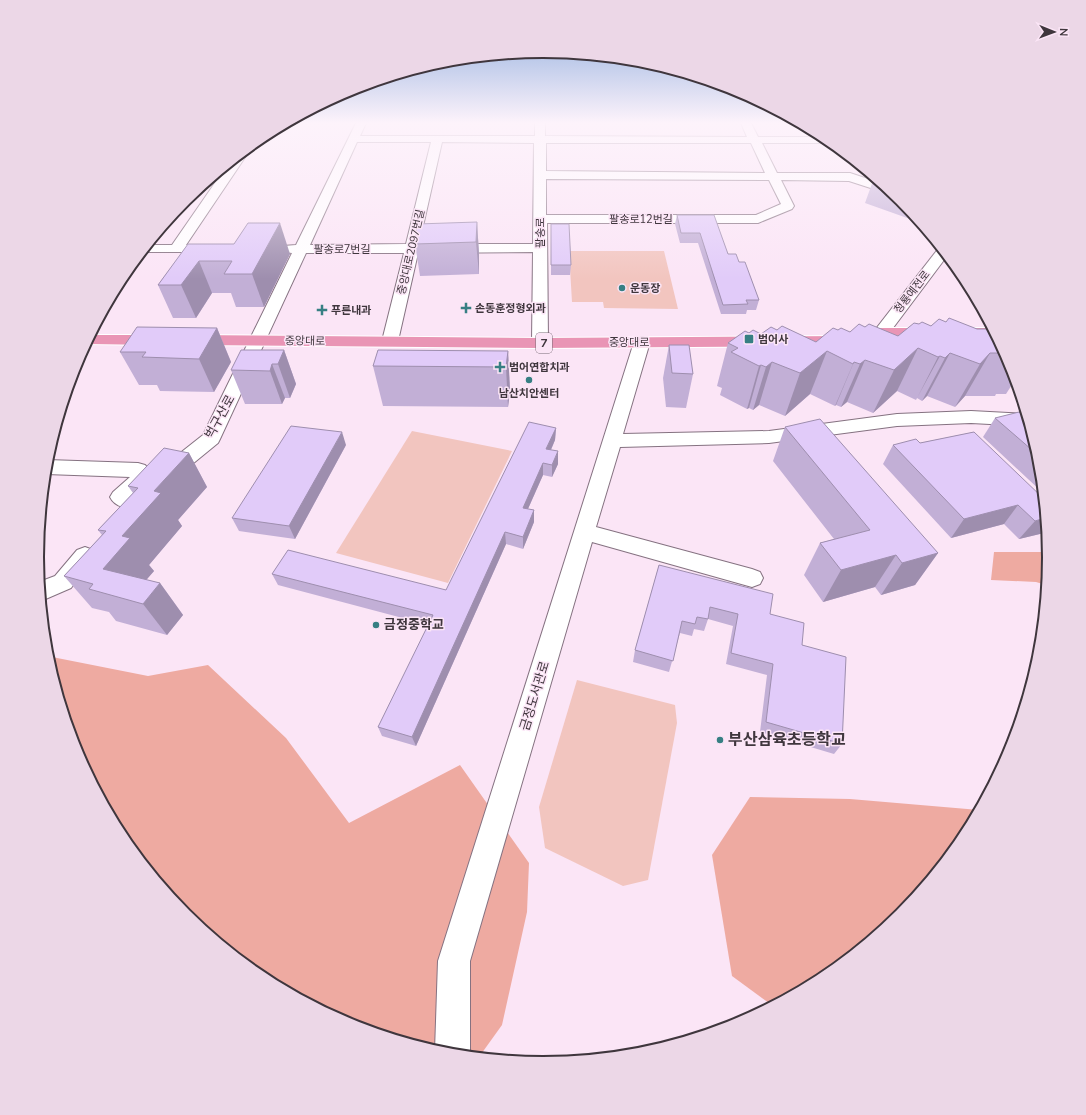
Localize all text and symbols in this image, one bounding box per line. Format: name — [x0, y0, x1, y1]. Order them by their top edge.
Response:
north arrow — [1034, 12, 1074, 52]
text: N — [1056, 28, 1071, 36]
street label: 중앙대로2097번길 — [394, 208, 428, 296]
street label: 팔송로12번길 — [609, 212, 673, 227]
street label: 팔송로 — [533, 218, 548, 248]
street label: 팔송로7번길 — [313, 242, 371, 257]
street label: 청룡예전로 — [891, 267, 933, 317]
place label: 운동장 — [630, 281, 660, 296]
marker: 운동장 — [617, 283, 627, 293]
place label: 손동훈정형외과 — [475, 301, 546, 316]
marker: 손동훈정형외과 — [460, 302, 472, 314]
place label: 푸른내과 — [331, 303, 371, 318]
marker: 푸른내과 — [316, 304, 328, 316]
place label: 범어사 — [758, 332, 788, 347]
street label: 중앙대로 — [285, 333, 325, 349]
road number: 7 — [536, 333, 552, 353]
marker: 범어사 — [743, 333, 755, 345]
street label: 중앙대로 — [609, 335, 649, 350]
place label: 범어연합치과 — [509, 360, 570, 375]
marker: 범어연합치과 — [494, 361, 506, 373]
marker: 남산치안센터 — [524, 375, 534, 385]
place label: 남산치안센터 — [499, 386, 559, 401]
street label: 벅구산로 — [201, 392, 239, 442]
place label: 금정중학교 — [384, 616, 444, 634]
marker: 금정중학교 — [371, 620, 381, 630]
street label: 금정도서관로 — [516, 659, 554, 733]
place label: 부산삼육초등학교 — [728, 729, 846, 751]
marker: 부산삼육초등학교 — [715, 735, 725, 745]

